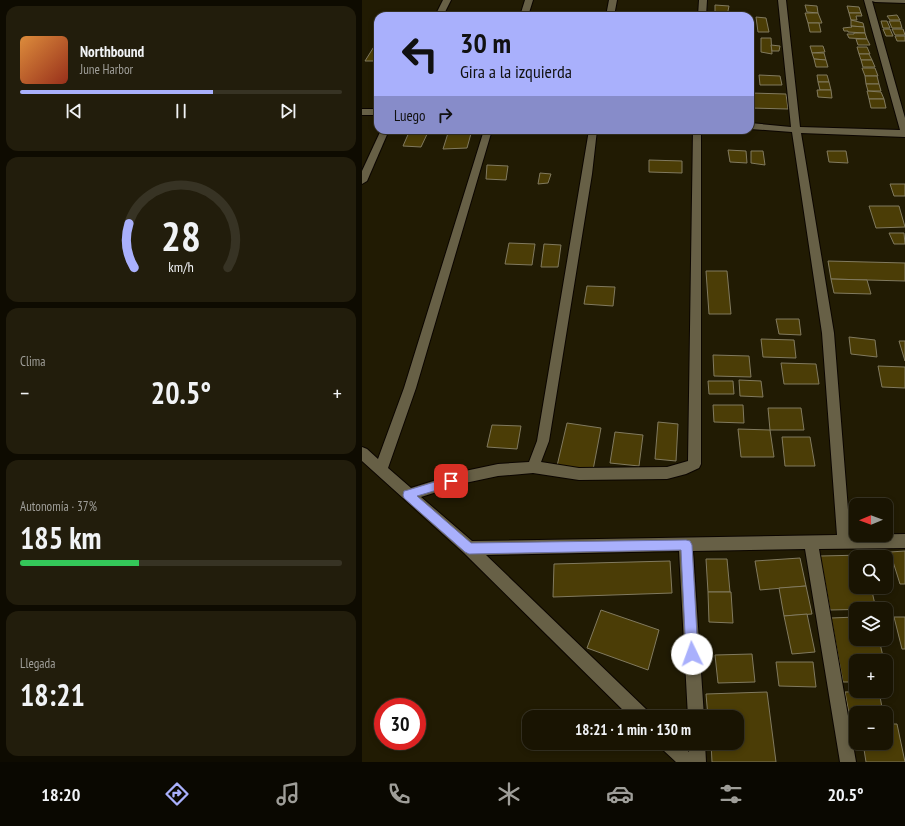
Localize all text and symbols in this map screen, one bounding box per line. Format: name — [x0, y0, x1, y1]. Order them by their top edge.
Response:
text: 30 m — [460, 24, 511, 61]
icon: left — [394, 28, 446, 80]
text: Northbound — [80, 42, 144, 61]
text: Gira a la izquierda — [460, 60, 572, 83]
text: June Harbor — [80, 61, 133, 78]
icon: previous — [63, 100, 85, 122]
icon: pause — [170, 100, 192, 122]
icon: next — [277, 100, 299, 122]
icon: right — [434, 104, 456, 126]
text: Luego — [394, 106, 426, 125]
text: 28 — [161, 209, 201, 262]
text: km/h — [168, 256, 194, 275]
text: Clima — [20, 353, 45, 370]
text: 20.5° — [151, 373, 211, 412]
text: − — [20, 379, 29, 407]
text: + — [333, 379, 342, 407]
pin — [434, 464, 468, 498]
icon: arrive — [440, 470, 462, 492]
text: Autonomía · 37% — [20, 498, 97, 515]
north arrow — [849, 498, 893, 542]
map controls — [849, 498, 893, 750]
text: 185 km — [20, 518, 101, 557]
button: search — [849, 550, 893, 594]
button: layers — [849, 602, 893, 646]
position arrow — [671, 633, 713, 675]
button: + — [849, 654, 893, 698]
text: Llegada — [20, 655, 55, 672]
text: 18:21 — [20, 675, 85, 714]
speed limit sign: 30 — [374, 698, 426, 750]
button: − — [849, 706, 893, 750]
text: 18:21 · 1 min · 130 m — [575, 720, 691, 739]
icon: directions — [163, 780, 191, 808]
icon: music — [274, 780, 302, 808]
icon: phone — [385, 780, 413, 808]
icon: climate — [495, 780, 523, 808]
icon: car — [606, 780, 634, 808]
icon: filters — [717, 780, 745, 808]
text: 18:20 — [41, 783, 80, 806]
text: 20.5° — [827, 783, 864, 806]

